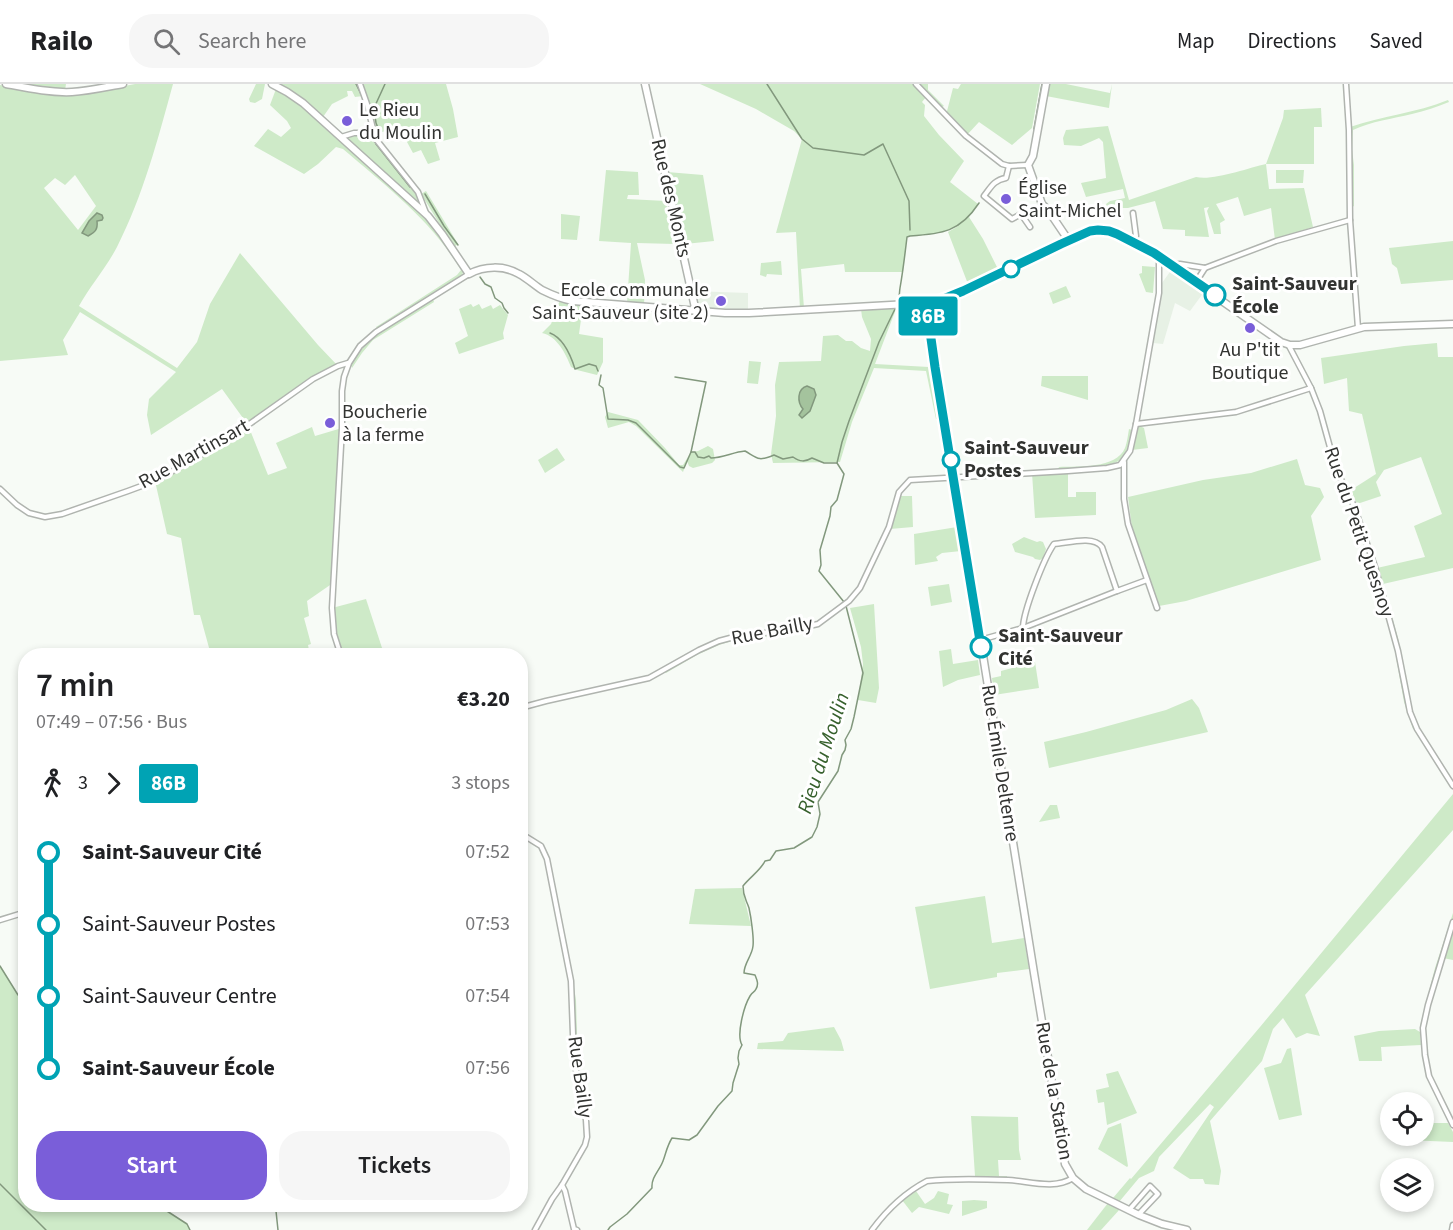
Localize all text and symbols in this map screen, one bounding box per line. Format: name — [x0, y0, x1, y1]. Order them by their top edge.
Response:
search box — [129, 14, 549, 68]
text: Railo — [30, 21, 93, 61]
icon: search — [150, 25, 183, 58]
text: Search here — [198, 25, 306, 57]
text: Map — [1177, 26, 1215, 56]
text: Directions — [1248, 26, 1336, 56]
text: Saved — [1369, 26, 1423, 56]
place label: Le Rieu du Moulin — [359, 96, 442, 147]
marker: Le Rieu du Moulin — [340, 114, 354, 128]
street label: Rue des Monts — [644, 136, 698, 260]
place label: Église Saint-Michel — [1018, 174, 1122, 225]
marker: Église Saint-Michel — [999, 192, 1013, 206]
unlabelled marker — [1002, 260, 1020, 278]
place label: Saint-Sauveur École — [1232, 270, 1357, 321]
place label: Ecole communale Saint-Sauveur (site 2) — [532, 276, 709, 327]
marker: Saint-Sauveur École — [1204, 284, 1226, 306]
marker: Ecole communale Saint-Sauveur (site 2) — [714, 294, 728, 308]
line badge: 86B — [894, 296, 962, 336]
text: 86B — [911, 301, 945, 331]
marker: Au P'tit Boutique — [1243, 321, 1257, 335]
place label: Au P'tit Boutique — [1211, 336, 1289, 387]
place label: Boucherie à la ferme — [342, 398, 427, 449]
street label: Rue Martinsart — [134, 412, 255, 496]
marker: Boucherie à la ferme — [323, 416, 337, 430]
place label: Saint-Sauveur Postes — [964, 434, 1089, 485]
street label: Rue du Petit Quesnoy — [1317, 443, 1402, 622]
marker: Saint-Sauveur Postes — [942, 451, 960, 469]
street label: Rue Bailly — [729, 609, 816, 653]
place label: Saint-Sauveur Cité — [998, 622, 1123, 673]
marker: Saint-Sauveur Cité — [970, 636, 992, 658]
text: 7 min — [36, 662, 114, 709]
street label: Rue Émile Deltenre — [974, 682, 1026, 844]
text: €3.20 — [457, 683, 510, 715]
water label: Rieu du Moulin — [789, 688, 857, 818]
text: 07:49 – 07:56 · Bus — [36, 708, 187, 736]
icon: walk — [36, 767, 69, 800]
icon: forward — [97, 767, 130, 800]
text: 86B — [151, 768, 186, 798]
text: 3 — [78, 769, 88, 797]
text: 3 stops — [451, 769, 510, 797]
text: Saint-Sauveur Cité — [82, 836, 262, 868]
text: 07:52 — [465, 838, 510, 866]
text: Saint-Sauveur Postes — [82, 908, 275, 940]
text: 07:53 — [465, 910, 510, 938]
text: Saint-Sauveur Centre — [82, 980, 277, 1012]
text: 07:54 — [465, 982, 510, 1010]
street label: Rue de la Station — [1028, 1020, 1080, 1162]
street label: Rue Bailly — [560, 1034, 600, 1120]
text: Saint-Sauveur École — [82, 1052, 275, 1084]
text: 07:56 — [465, 1054, 510, 1082]
map controls — [1380, 1092, 1434, 1212]
button: locate — [1380, 1092, 1434, 1146]
button: Start — [36, 1131, 267, 1200]
button: Tickets — [279, 1131, 510, 1200]
button: layers — [1380, 1158, 1434, 1212]

